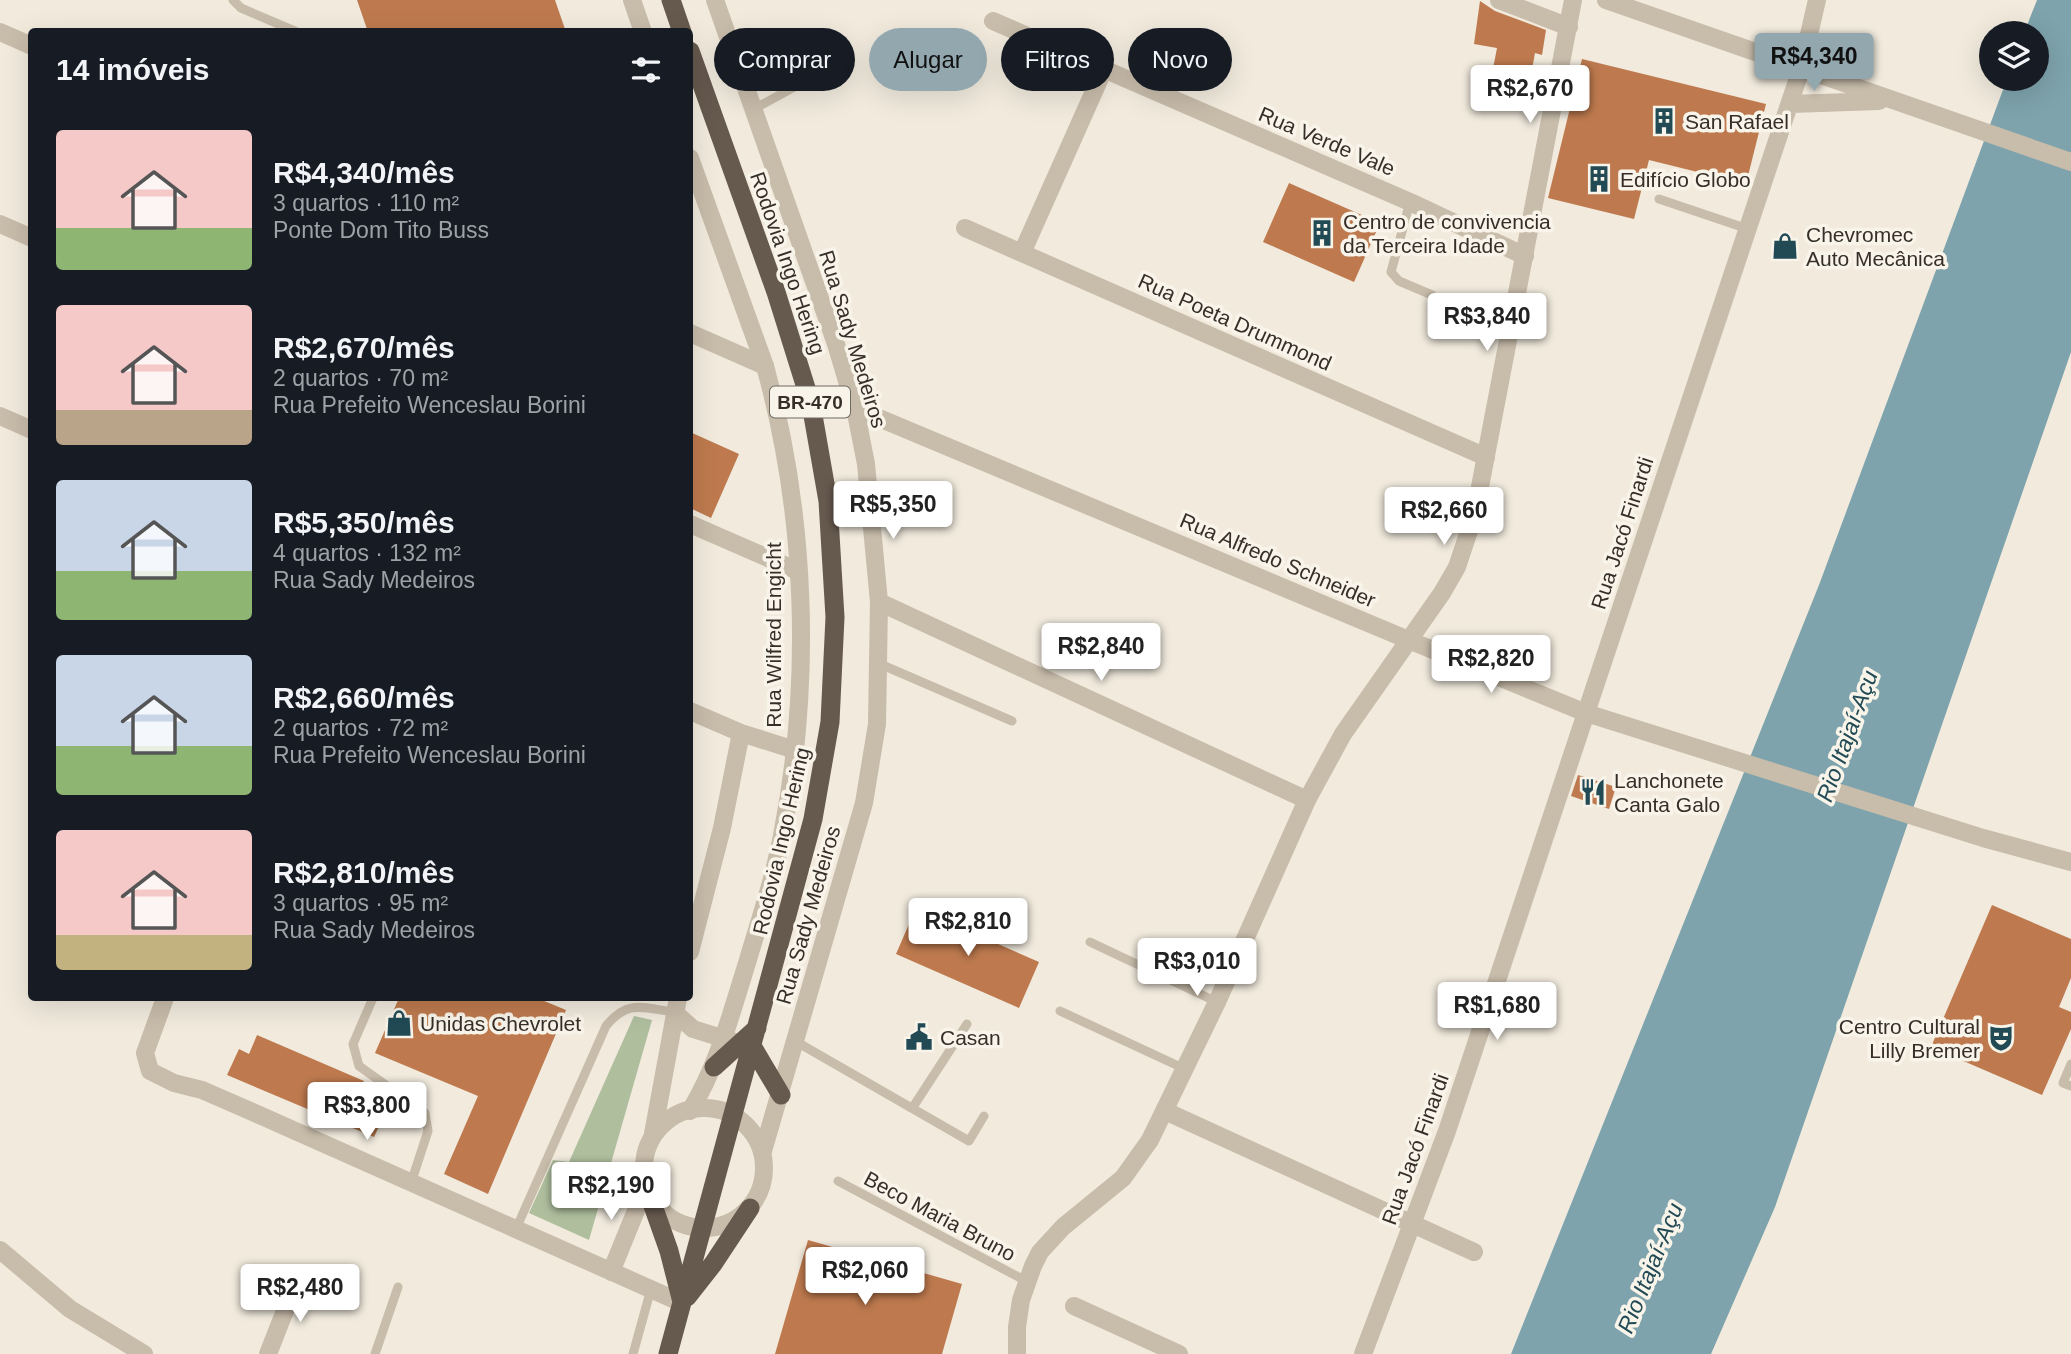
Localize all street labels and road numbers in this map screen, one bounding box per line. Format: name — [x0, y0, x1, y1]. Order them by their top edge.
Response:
street label: Rua Verde Vale — [1256, 102, 1398, 180]
street label: Rodovia Ingo Hering — [746, 169, 830, 357]
street label: Rua Sady Medeiros — [815, 247, 891, 431]
street label: Rua Poeta Drummond — [1135, 269, 1335, 375]
road number: BR-470 — [770, 386, 850, 418]
street label: Rua Jacó Finardi — [1587, 454, 1657, 612]
street label: Rua Alfredo Schneider — [1177, 508, 1379, 612]
street label: Rua Wilfred Engicht — [762, 542, 785, 728]
street label: Rodovia Ingo Hering — [748, 745, 814, 937]
street label: Rua Sady Medeiros — [772, 823, 844, 1007]
street label: Rua Jacó Finardi — [1377, 1070, 1453, 1228]
street label: Beco Maria Bruno — [860, 1166, 1020, 1266]

